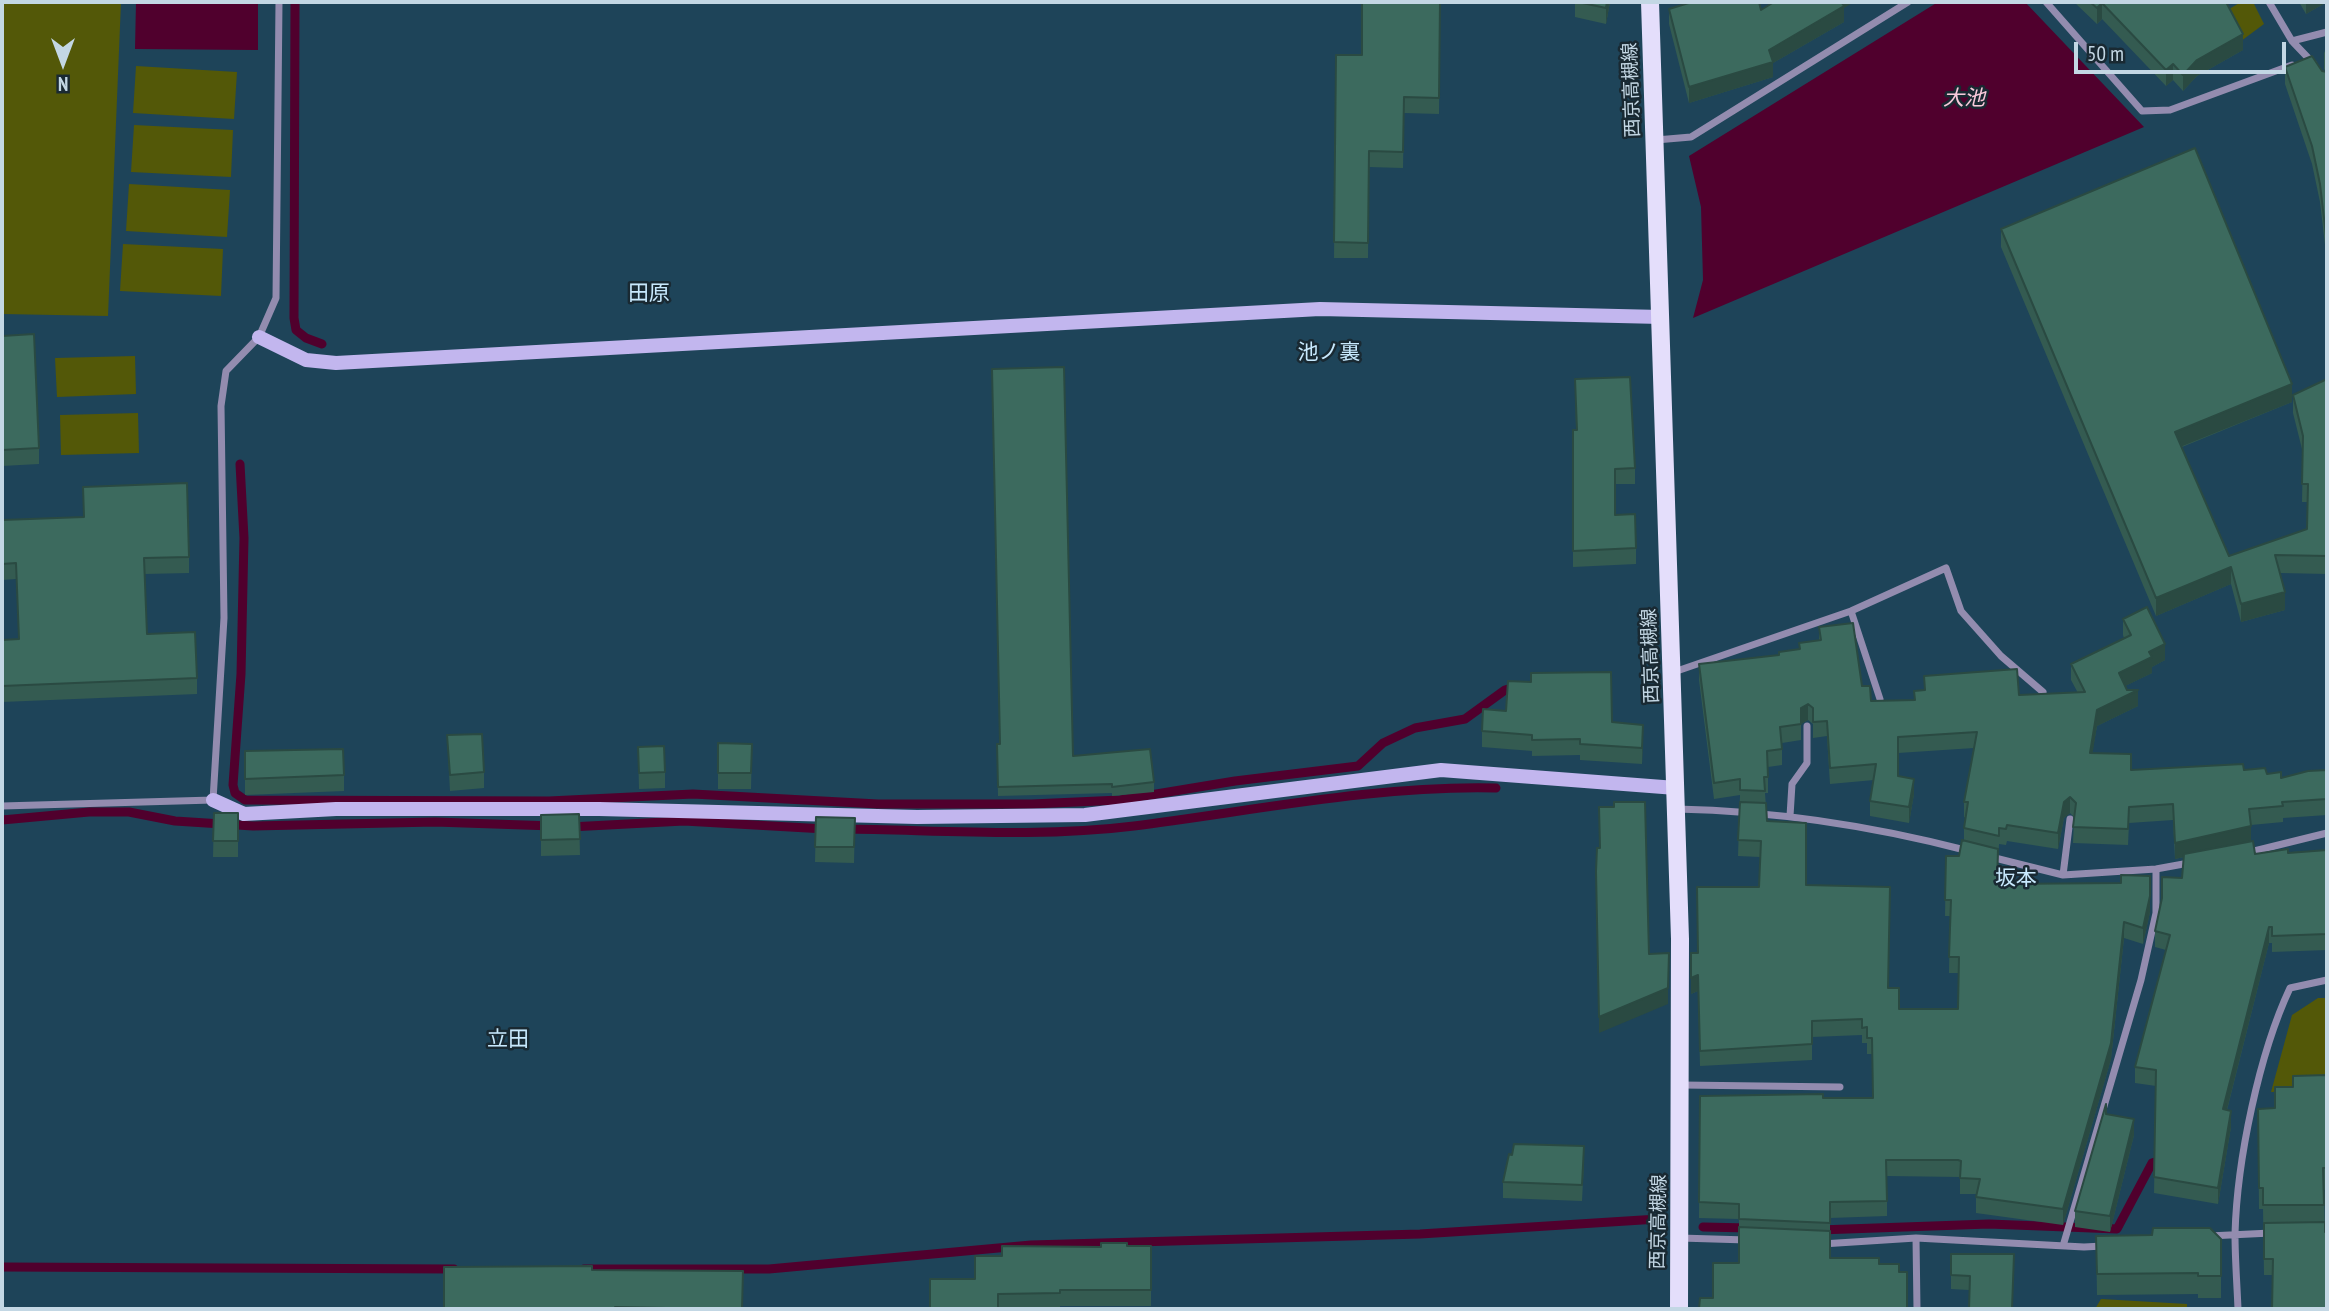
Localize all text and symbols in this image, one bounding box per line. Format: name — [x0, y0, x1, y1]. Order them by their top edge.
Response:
north arrow — [28, 28, 98, 98]
scale bar — [2077, 28, 2289, 72]
text: 50 m — [2087, 40, 2124, 67]
street label: 西京高槻線 — [1619, 42, 1645, 138]
text: N — [58, 72, 68, 96]
water label: 大池 — [1943, 86, 1985, 112]
district label: 田原 — [628, 281, 670, 307]
district label: 池ノ裏 — [1298, 340, 1360, 366]
street label: 西京高槻線 — [1638, 608, 1664, 704]
district label: 坂本 — [1995, 866, 2037, 892]
district label: 立田 — [487, 1027, 529, 1053]
street label: 西京高槻線 — [1647, 1174, 1671, 1270]

